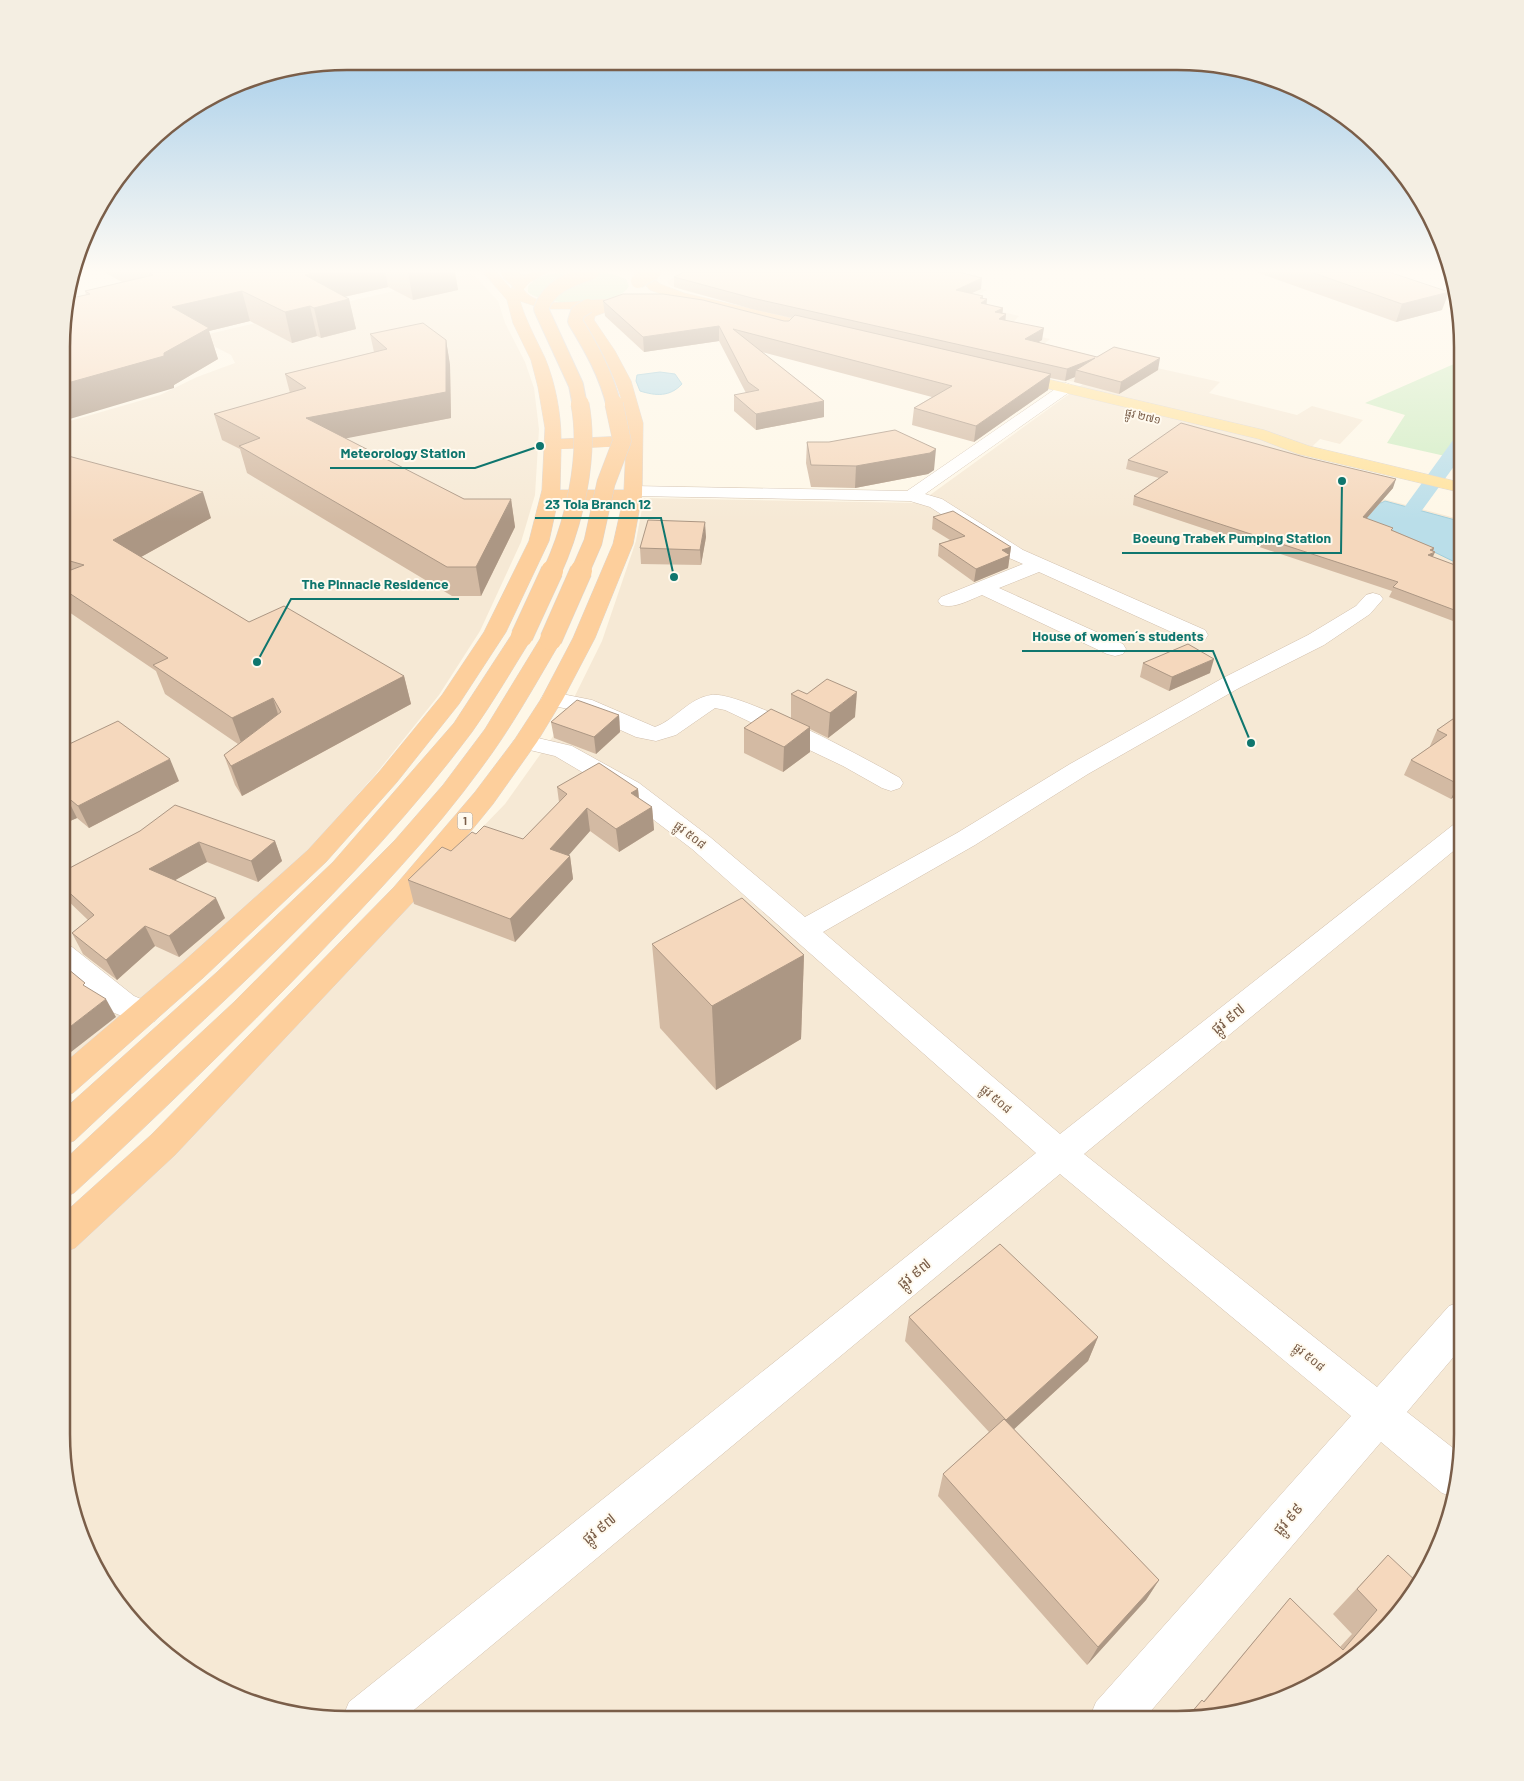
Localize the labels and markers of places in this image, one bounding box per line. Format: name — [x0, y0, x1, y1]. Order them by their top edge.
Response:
callout: Meteorology Station — [330, 439, 475, 468]
callout: 23 Tola Branch 12 — [535, 489, 661, 518]
callout: Boeung Trabek Pumping Station — [1122, 524, 1341, 553]
callout: The Pinnacle Residence — [291, 570, 459, 599]
callout: House of women´s students — [1022, 622, 1213, 651]

